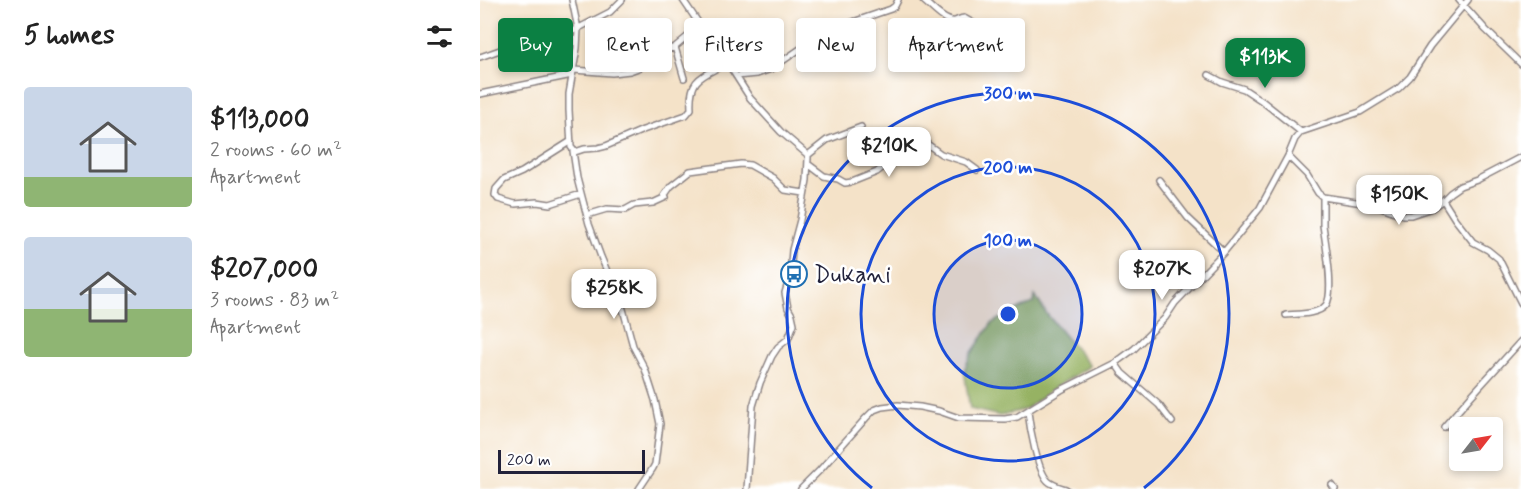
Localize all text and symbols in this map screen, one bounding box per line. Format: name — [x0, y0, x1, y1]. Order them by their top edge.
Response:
chip: Buy — [498, 18, 573, 72]
chip: Rent — [585, 18, 672, 72]
chip: Filters — [684, 18, 784, 72]
chip: New — [796, 18, 876, 72]
chip: Apartment — [888, 18, 1025, 72]
text: 5 homes — [24, 19, 115, 53]
icon: filters — [423, 20, 456, 53]
pin: $113K — [1223, 38, 1307, 89]
text: $113K — [1239, 44, 1291, 71]
text: 300 m — [984, 82, 1032, 106]
text: $113,000 — [210, 103, 309, 137]
icon: home — [72, 111, 144, 183]
pin: $210K — [847, 127, 931, 178]
text: $210K — [861, 133, 917, 160]
text: 2 rooms · 60 m² — [210, 137, 342, 164]
text: 200 m — [983, 156, 1033, 180]
text: Apartment — [210, 164, 301, 191]
pin: $150K — [1357, 175, 1441, 226]
text: $150K — [1370, 181, 1428, 208]
text: 100 m — [984, 229, 1032, 253]
pin: $207K — [1120, 250, 1204, 301]
text: $207,000 — [210, 253, 318, 287]
text: $207K — [1133, 256, 1191, 283]
bus stop icon: Dukani — [779, 259, 809, 289]
place label: Dukani — [814, 260, 891, 291]
icon: home — [72, 261, 144, 333]
pin: $258K — [572, 269, 656, 320]
text: $258K — [585, 275, 643, 302]
text: 3 rooms · 83 m² — [210, 287, 339, 314]
centre of rings — [998, 304, 1018, 324]
text: Apartment — [210, 314, 301, 341]
north arrow — [1449, 417, 1503, 471]
map controls — [1449, 417, 1503, 471]
scale bar — [498, 447, 645, 474]
text: 200 m — [507, 450, 551, 471]

